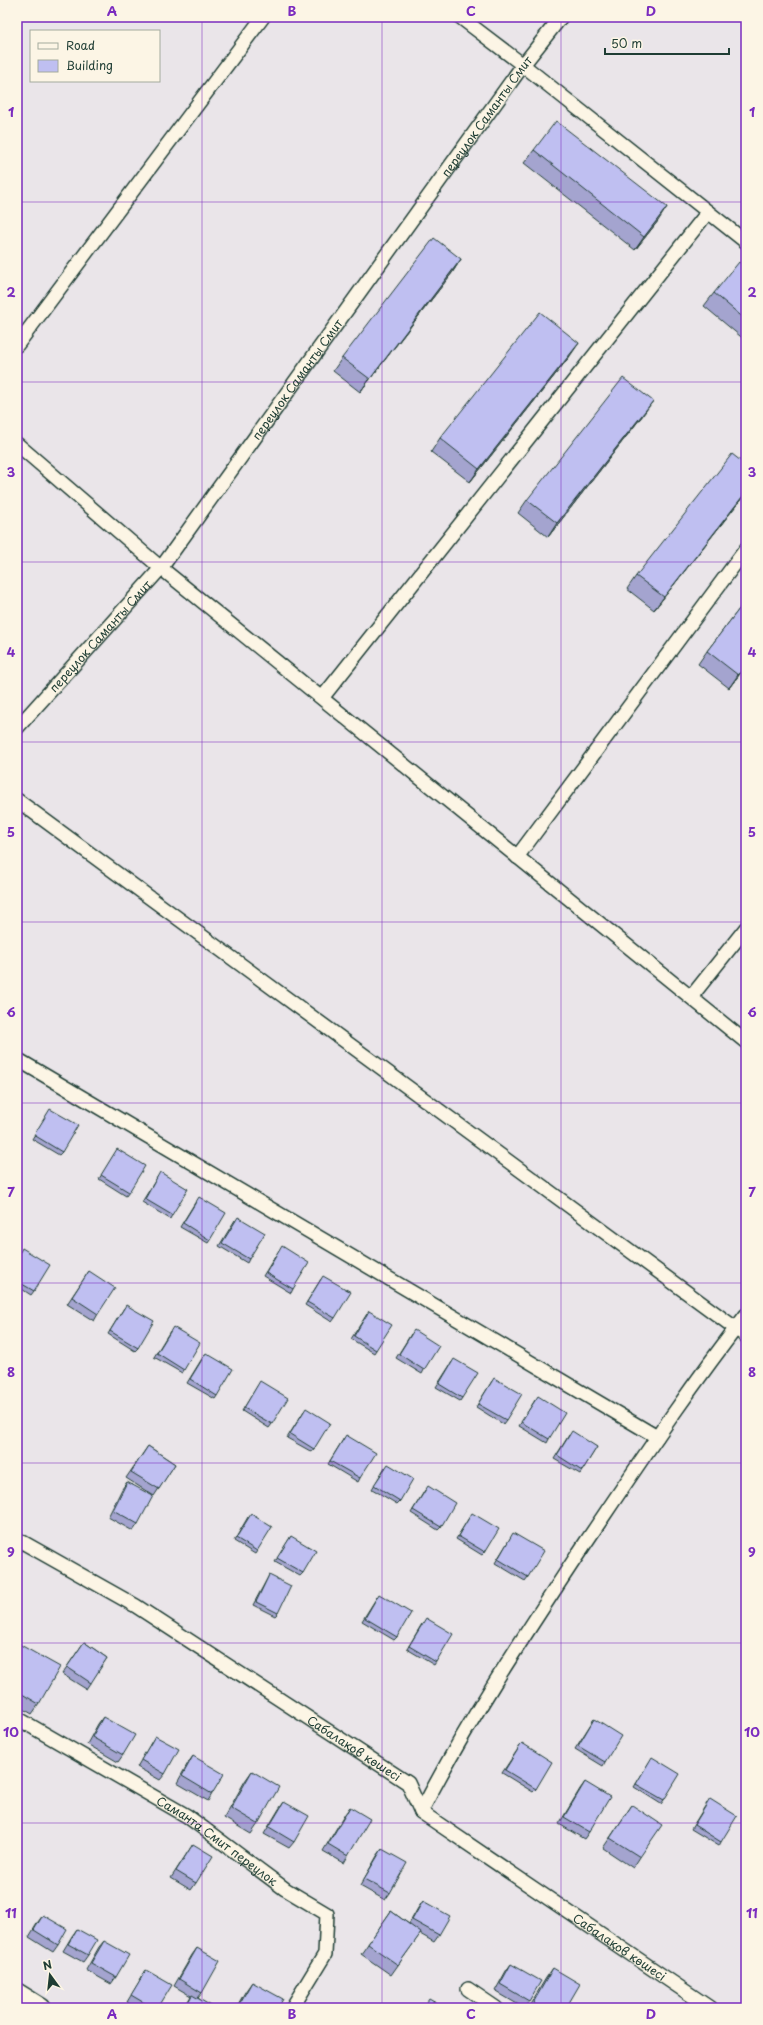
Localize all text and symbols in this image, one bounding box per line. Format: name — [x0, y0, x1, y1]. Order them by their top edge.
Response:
text: A — [107, 1, 117, 20]
text: B — [288, 1, 297, 20]
text: C — [466, 1, 476, 20]
text: D — [646, 1, 656, 20]
legend — [30, 30, 160, 82]
scale bar — [605, 30, 729, 56]
text: 50 m — [611, 34, 642, 52]
text: Road — [66, 36, 95, 54]
street label: переулок Саманты Смит — [436, 52, 536, 180]
text: Building — [66, 56, 113, 74]
text: 1 — [8, 102, 14, 121]
text: 1 — [749, 102, 755, 121]
text: 2 — [6, 282, 16, 301]
text: 2 — [747, 282, 757, 301]
street label: переулок Саманты Смит — [247, 315, 347, 443]
text: 3 — [7, 462, 16, 481]
text: 3 — [748, 462, 757, 481]
street label: переулок Саманты Смит — [45, 576, 155, 696]
text: 4 — [7, 642, 16, 661]
text: 4 — [748, 642, 757, 661]
text: 5 — [7, 822, 15, 841]
text: 5 — [748, 822, 756, 841]
text: 6 — [6, 1002, 16, 1021]
text: 6 — [747, 1002, 757, 1021]
text: 7 — [7, 1182, 15, 1201]
text: 7 — [748, 1182, 756, 1201]
text: 8 — [7, 1362, 15, 1381]
text: 8 — [748, 1362, 756, 1381]
text: 9 — [7, 1542, 15, 1561]
text: 9 — [748, 1542, 756, 1561]
street label: Сабалақов көшесі — [304, 1711, 405, 1785]
text: 10 — [3, 1722, 19, 1741]
text: 10 — [744, 1722, 760, 1741]
street label: Саманта Смит переулок — [153, 1791, 282, 1890]
text: 11 — [5, 1903, 17, 1922]
text: 11 — [746, 1903, 758, 1922]
street label: Сабалақов көшесі — [570, 1909, 670, 1985]
north arrow — [30, 1955, 70, 1995]
text: N — [41, 1955, 54, 1974]
text: A — [107, 2004, 117, 2023]
text: B — [288, 2004, 297, 2023]
text: C — [466, 2004, 476, 2023]
text: D — [646, 2004, 656, 2023]

